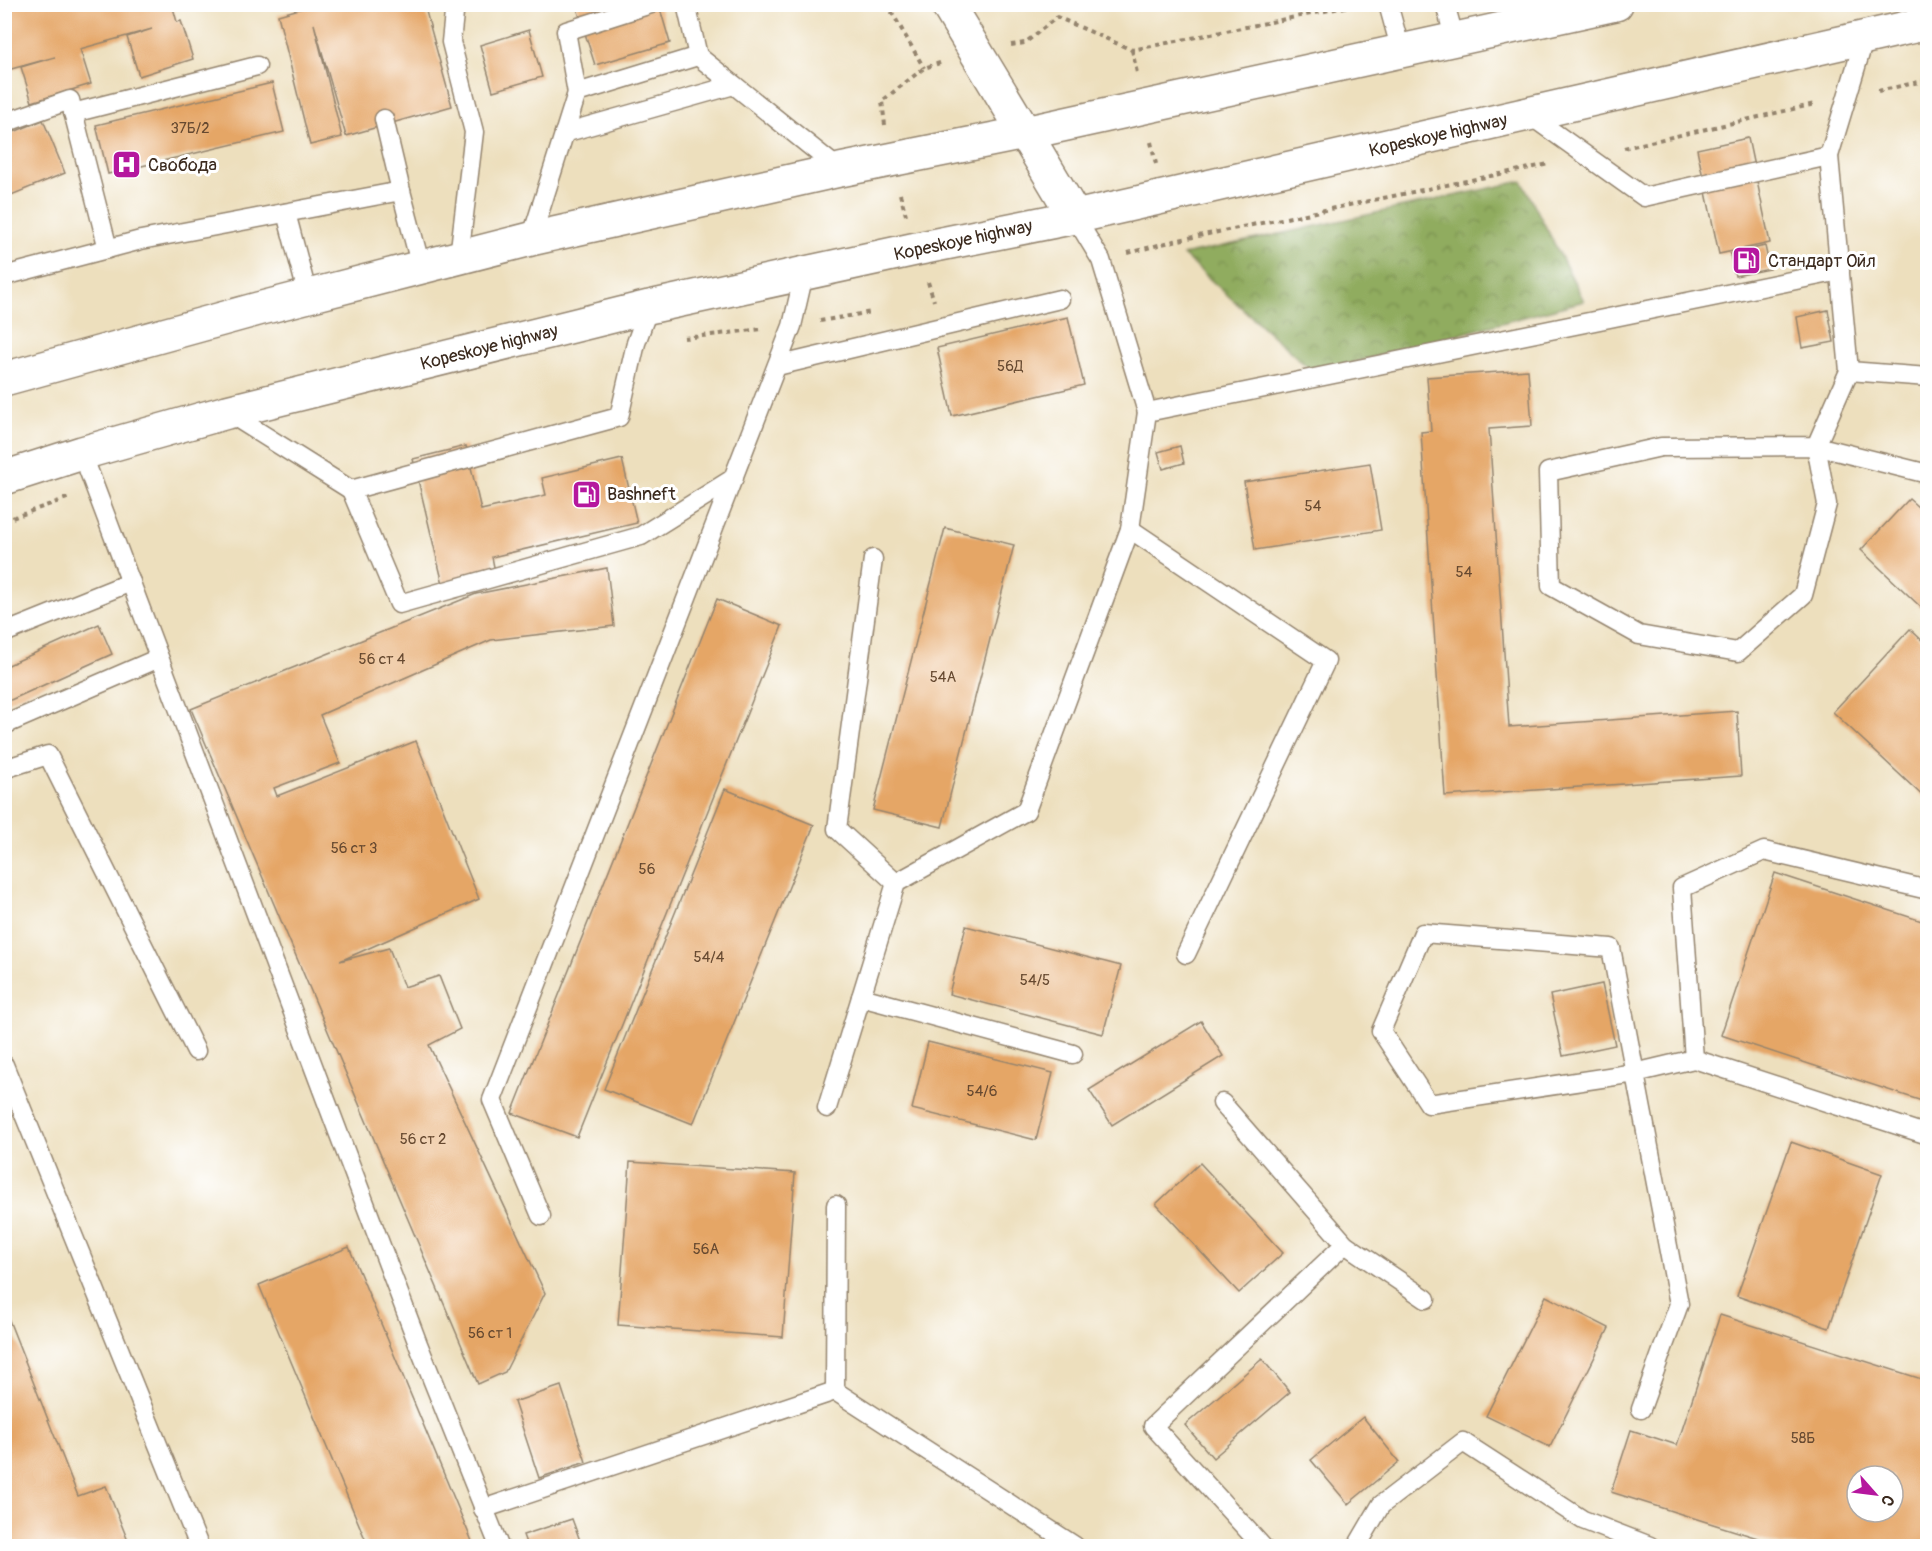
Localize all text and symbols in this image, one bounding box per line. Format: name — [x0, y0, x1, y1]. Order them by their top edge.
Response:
street label: Kopeskoye highway — [1367, 108, 1510, 163]
house number: 37Б/2 — [170, 119, 210, 138]
hospital icon: Свобода — [111, 149, 143, 181]
place label: Свобода — [148, 154, 217, 177]
street label: Kopeskoye highway — [892, 214, 1035, 266]
fuel station icon: Стандарт Ойл — [1731, 245, 1763, 277]
place label: Стандарт Ойл — [1768, 250, 1876, 273]
street label: Kopeskoye highway — [418, 319, 561, 376]
house number: 56Д — [997, 357, 1024, 376]
fuel station icon: Bashneft — [570, 478, 602, 510]
place label: Bashneft — [607, 483, 676, 506]
house number: 54 — [1305, 497, 1322, 516]
house number: 54 — [1456, 563, 1473, 582]
house number: 56 ст 4 — [359, 650, 406, 669]
house number: 54А — [930, 668, 957, 687]
house number: 56 ст 3 — [331, 839, 377, 858]
house number: 56 — [639, 860, 655, 879]
house number: 54/4 — [694, 948, 725, 967]
house number: 54/5 — [1020, 971, 1050, 990]
house number: 54/6 — [967, 1082, 997, 1101]
house number: 56 ст 2 — [400, 1130, 446, 1149]
house number: 56А — [693, 1240, 720, 1259]
house number: 56 ст 1 — [468, 1324, 512, 1343]
house number: 58Б — [1791, 1429, 1815, 1448]
north arrow — [1845, 1464, 1905, 1524]
text: С — [1876, 1492, 1899, 1510]

